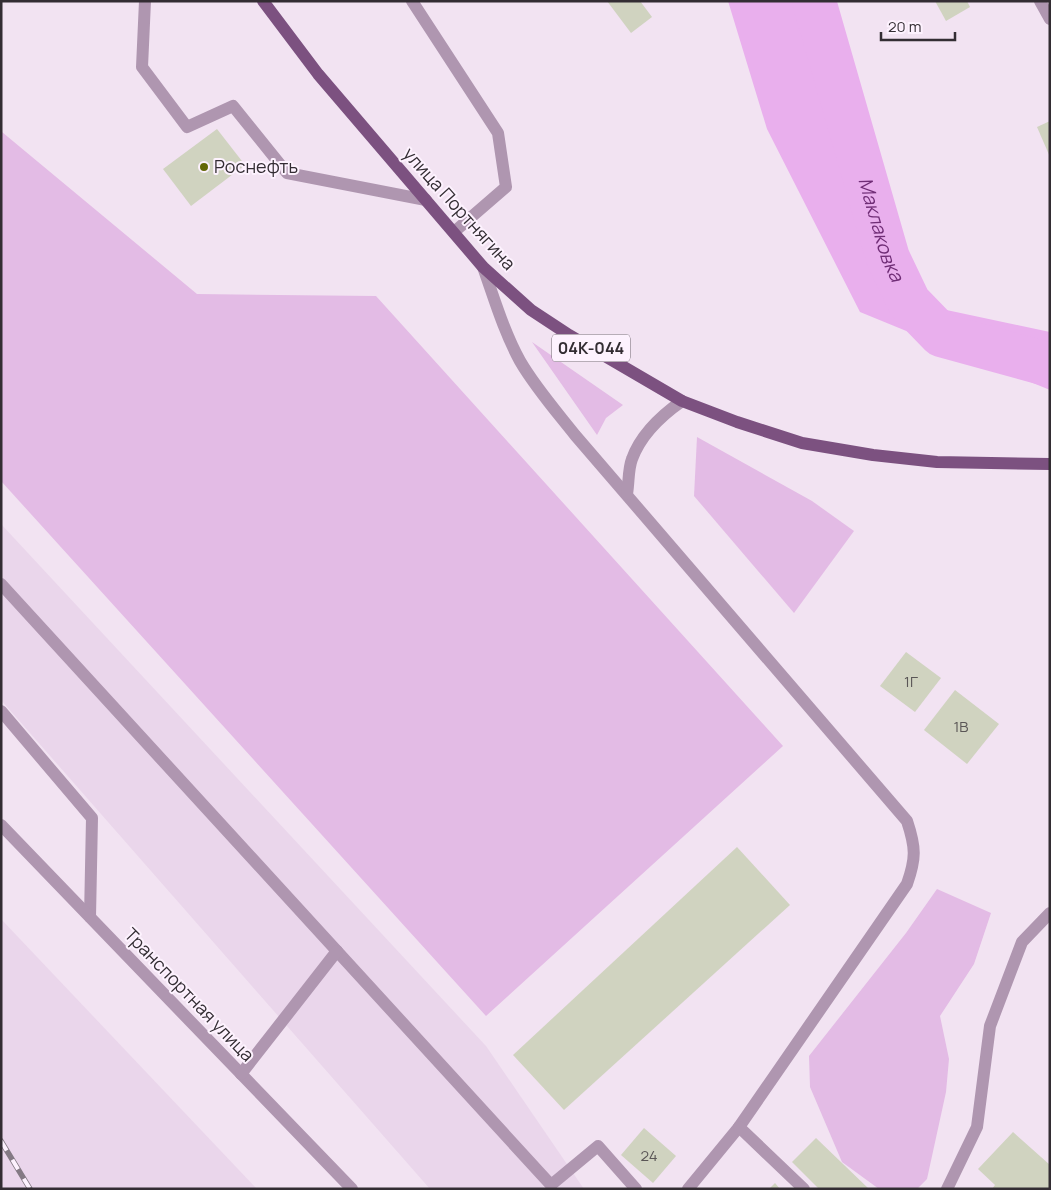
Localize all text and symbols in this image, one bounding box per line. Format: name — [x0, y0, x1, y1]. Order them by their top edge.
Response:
scale bar — [881, 10, 955, 42]
text: 20 m — [888, 16, 921, 37]
street label: улица Портнягина — [398, 142, 521, 275]
place label: Роснефть — [214, 154, 298, 178]
marker: Роснефть — [198, 161, 210, 173]
water label: Маклаковка — [852, 174, 911, 287]
road number: 04К-044 — [552, 334, 630, 362]
house number: 1Г — [904, 671, 918, 692]
house number: 1В — [953, 716, 969, 737]
street label: Транспортная улица — [120, 922, 260, 1066]
house number: 24 — [640, 1145, 658, 1166]

